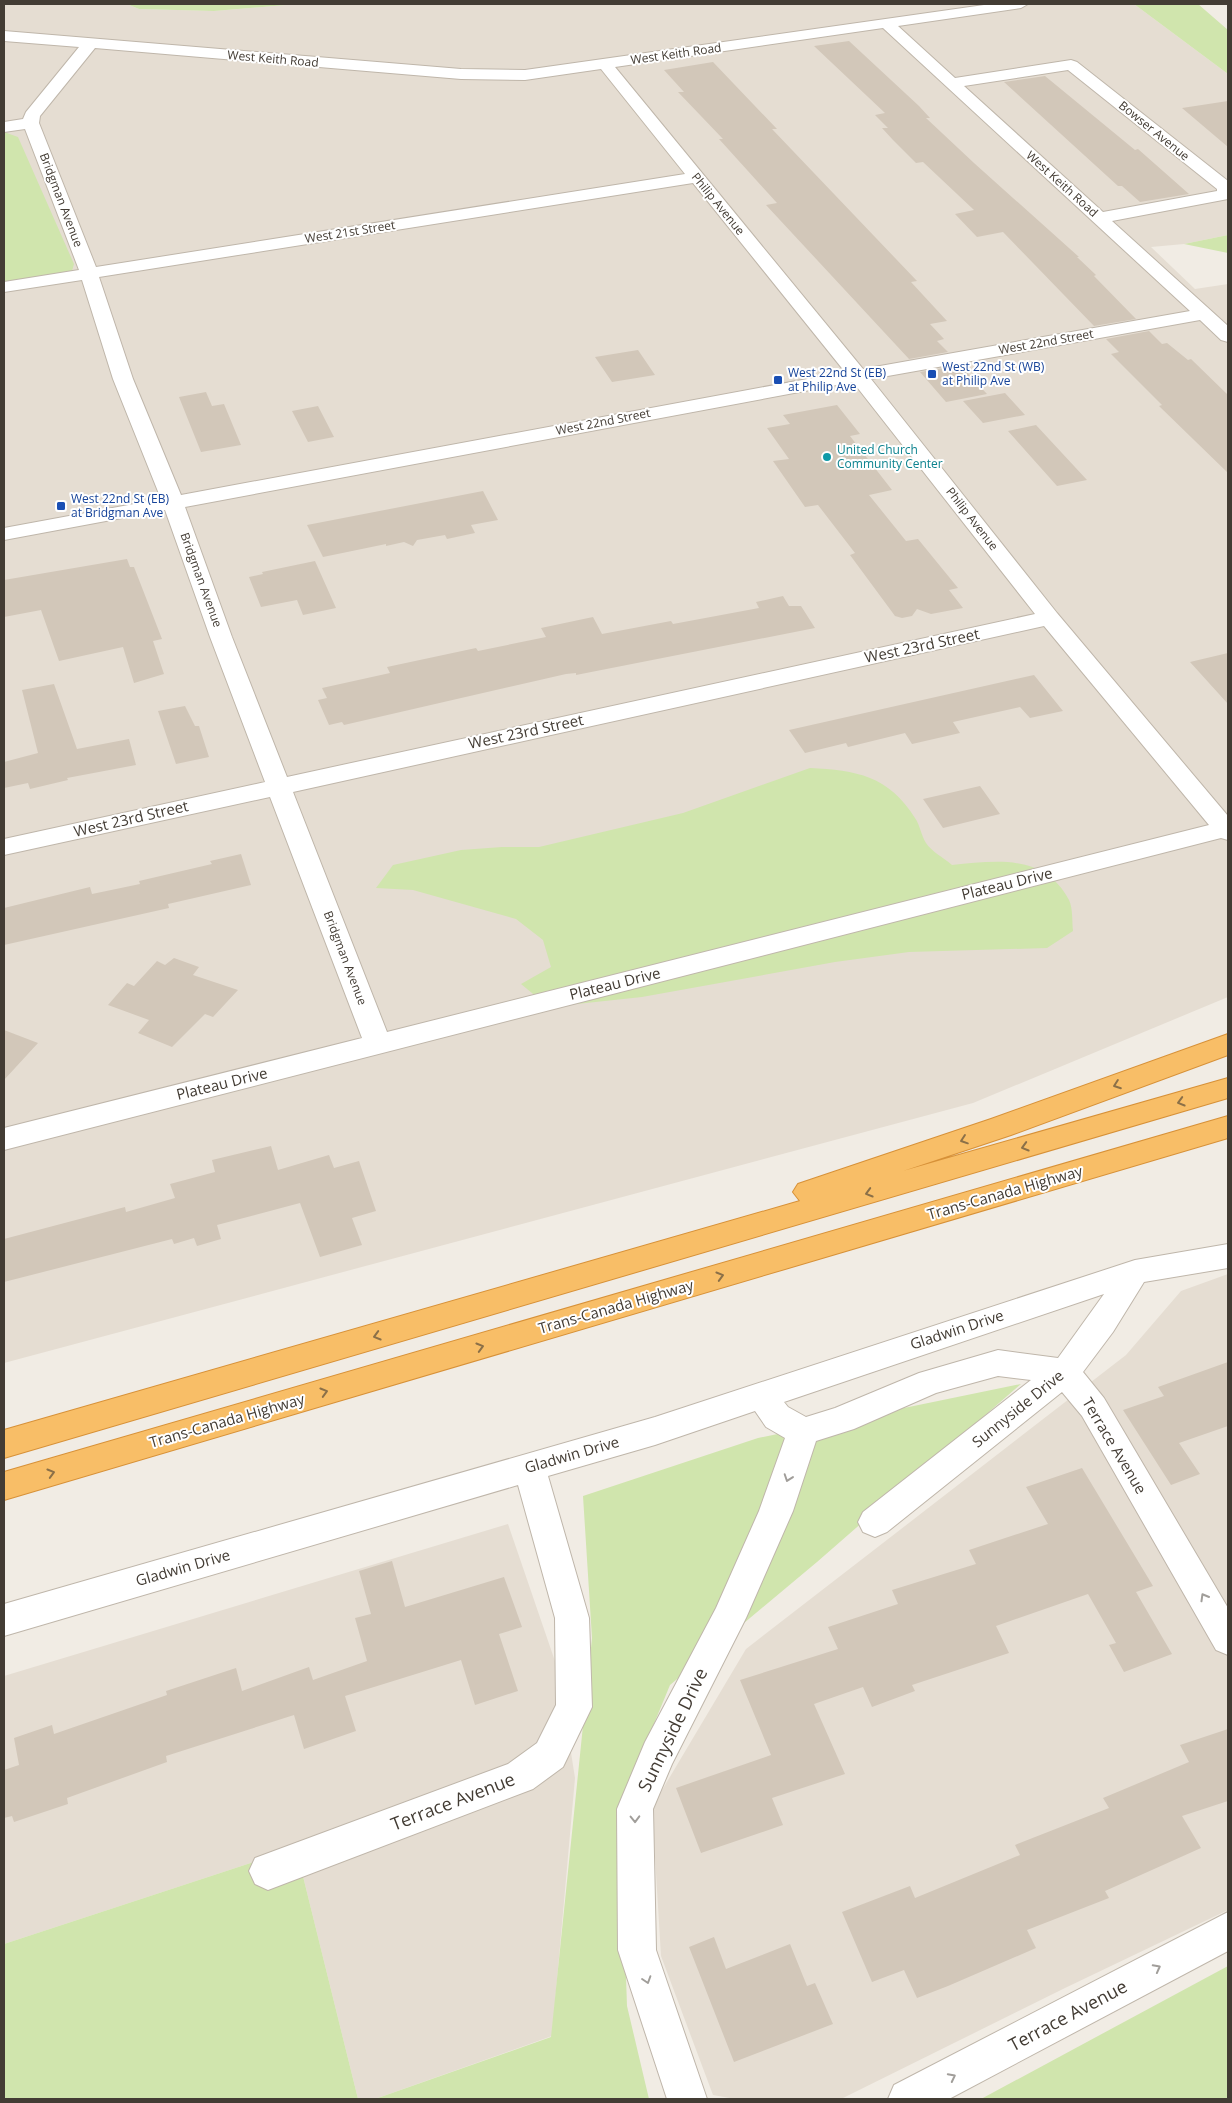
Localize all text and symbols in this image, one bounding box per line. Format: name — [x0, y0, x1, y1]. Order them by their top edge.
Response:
street label: West Keith Road — [629, 39, 722, 68]
street label: West Keith Road — [227, 46, 319, 71]
street label: Bowser Avenue — [1115, 97, 1193, 165]
street label: West Keith Road — [1023, 147, 1102, 221]
street label: Bridgman Avenue — [36, 150, 87, 250]
street label: Philip Avenue — [688, 169, 749, 239]
street label: West 21st Street — [304, 216, 396, 247]
street label: West 22nd Street — [997, 325, 1095, 358]
place label: West 22nd St (WB) at Philip Ave — [942, 358, 1045, 389]
place label: West 22nd St (EB) at Philip Ave — [788, 364, 886, 395]
marker: West 22nd St (WB) at Philip Ave — [926, 368, 938, 380]
marker: West 22nd St (EB) at Philip Ave — [772, 374, 784, 386]
street label: West 22nd Street — [554, 404, 652, 439]
place label: United Church Community Center — [837, 441, 943, 472]
marker: United Church Community Center — [821, 451, 833, 463]
street label: Philip Avenue — [942, 484, 1003, 554]
place label: West 22nd St (EB) at Bridgman Ave — [71, 490, 169, 521]
marker: West 22nd St (EB) at Bridgman Ave — [55, 500, 67, 512]
street label: Bridgman Avenue — [176, 530, 227, 630]
street label: West 23rd Street — [863, 623, 981, 667]
street label: West 23rd Street — [467, 709, 585, 753]
street label: West 23rd Street — [72, 795, 190, 841]
street label: Plateau Drive — [959, 862, 1054, 904]
street label: Bridgman Avenue — [320, 908, 371, 1008]
street label: Plateau Drive — [567, 962, 662, 1004]
street label: Plateau Drive — [174, 1062, 269, 1104]
one-way arrow — [1113, 1079, 1122, 1089]
one-way arrow — [1178, 1096, 1186, 1106]
one-way arrow — [960, 1134, 969, 1144]
one-way arrow — [1022, 1142, 1030, 1152]
street label: Trans-Canada Highway — [925, 1160, 1085, 1224]
one-way arrow — [866, 1187, 874, 1197]
one-way arrow — [715, 1272, 723, 1282]
street label: Trans-Canada Highway — [536, 1274, 696, 1338]
street label: Gladwin Drive — [907, 1304, 1006, 1354]
one-way arrow — [374, 1330, 382, 1340]
one-way arrow — [475, 1342, 484, 1352]
street label: Sunnyside Drive — [967, 1365, 1067, 1451]
street label: Trans-Canada Highway — [147, 1388, 307, 1452]
one-way arrow — [319, 1388, 328, 1398]
street label: Terrace Avenue — [1078, 1394, 1152, 1497]
street label: Gladwin Drive — [522, 1431, 621, 1477]
one-way arrow — [46, 1468, 54, 1478]
one-way arrow — [783, 1473, 793, 1482]
street label: Gladwin Drive — [133, 1544, 232, 1590]
one-way arrow — [1200, 1594, 1210, 1603]
street label: Sunnyside Drive — [632, 1664, 712, 1795]
street label: Terrace Avenue — [387, 1766, 518, 1836]
one-way arrow — [630, 1816, 641, 1824]
one-way arrow — [1152, 1965, 1161, 1975]
street label: Terrace Avenue — [1004, 1974, 1131, 2056]
one-way arrow — [641, 1975, 651, 1984]
one-way arrow — [946, 2073, 955, 2083]

